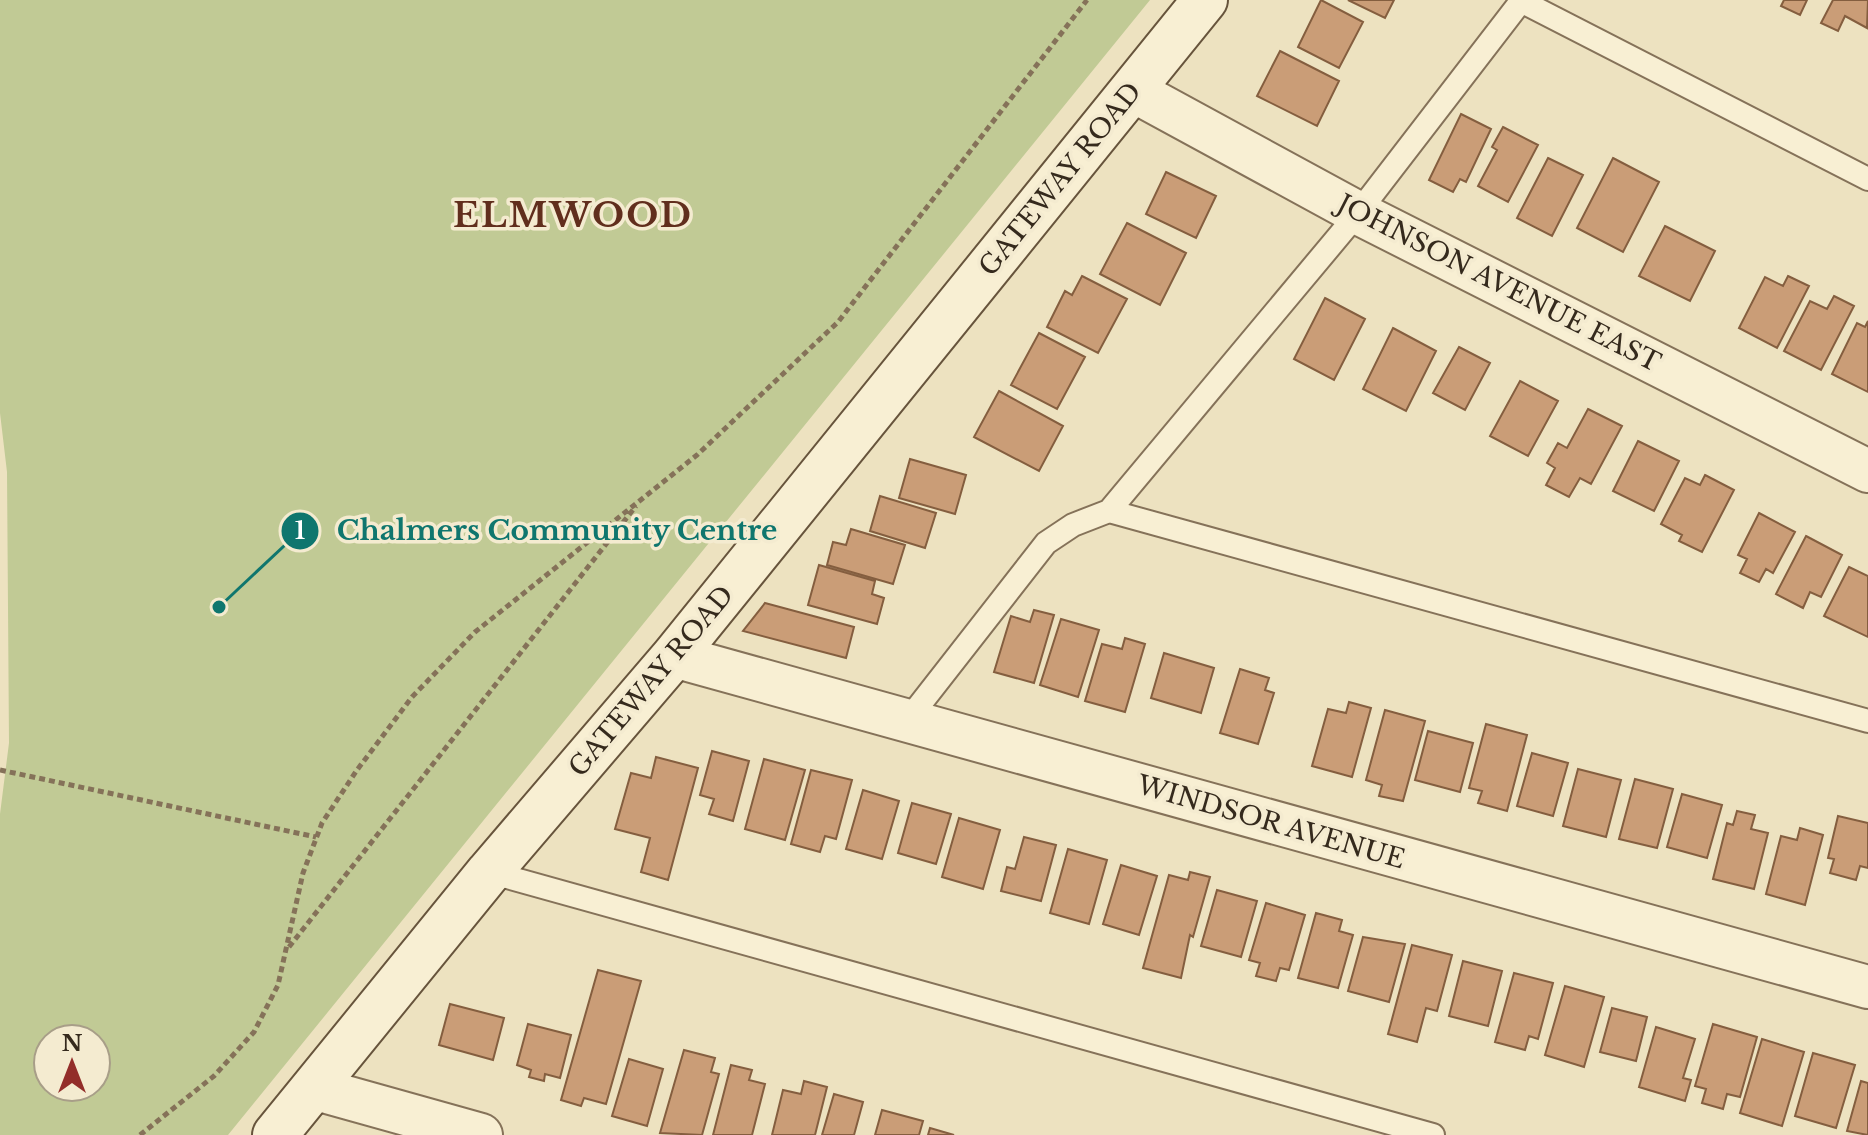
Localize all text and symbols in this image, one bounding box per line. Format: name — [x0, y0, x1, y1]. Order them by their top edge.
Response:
street label: GATEWAY ROAD — [972, 76, 1148, 282]
street label: JOHNSON AVENUE EAST — [1329, 186, 1666, 379]
district label: ELMWOOD — [453, 194, 693, 236]
callout: Chalmers Community Centre — [280, 505, 793, 557]
text: Chalmers Community Centre — [337, 513, 777, 548]
text: 1 — [295, 516, 305, 545]
street label: GATEWAY ROAD — [562, 579, 740, 783]
street label: WINDSOR AVENUE — [1133, 768, 1409, 876]
north arrow — [32, 1023, 112, 1103]
text: N — [62, 1030, 83, 1057]

